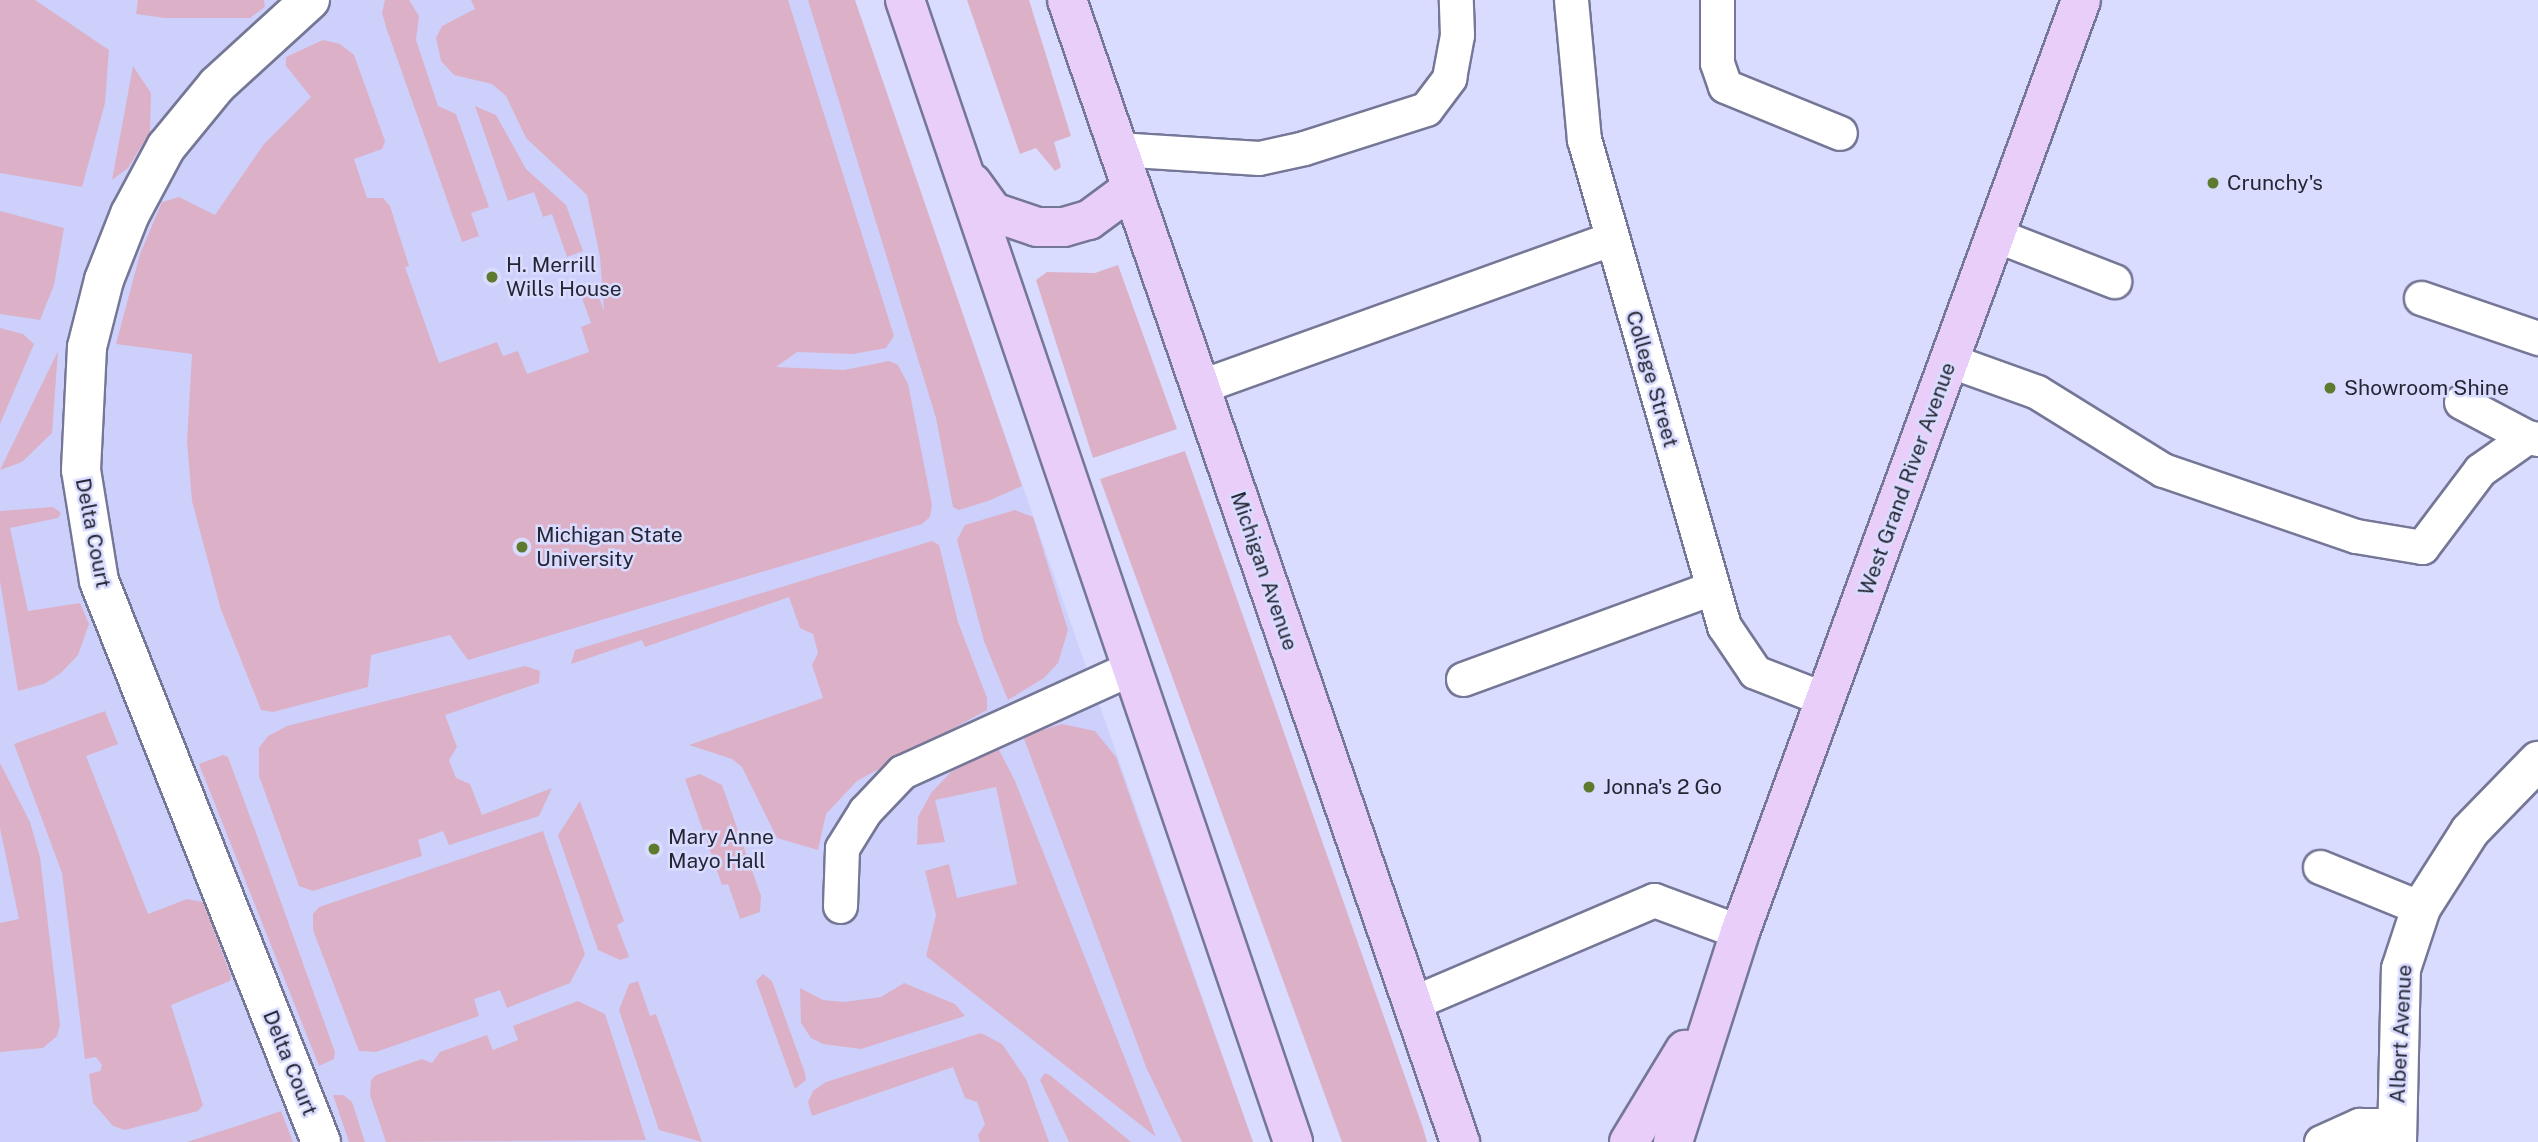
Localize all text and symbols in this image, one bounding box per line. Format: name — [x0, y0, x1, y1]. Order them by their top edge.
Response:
place label: Crunchy's — [2227, 170, 2323, 196]
marker: Crunchy's — [2205, 175, 2221, 191]
place label: H. Merrill Wills House — [506, 252, 622, 302]
marker: H. Merrill Wills House — [484, 269, 500, 285]
street label: College Street — [1620, 308, 1684, 450]
street label: West Grand River Avenue — [1853, 359, 1961, 599]
place label: Showroom Shine — [2344, 375, 2509, 401]
marker: Showroom Shine — [2322, 380, 2338, 396]
street label: Delta Court — [70, 476, 116, 590]
street label: Michigan Avenue — [1225, 488, 1303, 654]
place label: Michigan State University — [536, 522, 683, 572]
marker: Michigan State University — [514, 539, 530, 555]
place label: Jonna's 2 Go — [1603, 774, 1722, 800]
marker: Jonna's 2 Go — [1581, 779, 1597, 795]
place label: Mary Anne Mayo Hall — [668, 824, 774, 874]
marker: Mary Anne Mayo Hall — [646, 841, 662, 857]
street label: Albert Avenue — [2385, 964, 2417, 1104]
street label: Delta Court — [257, 1007, 323, 1119]

